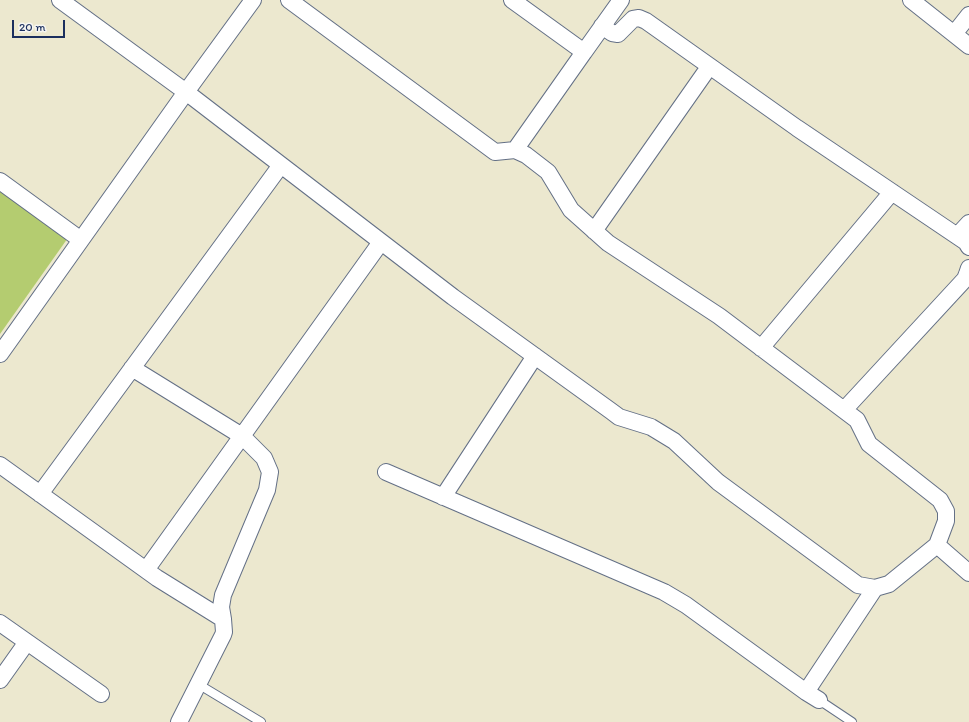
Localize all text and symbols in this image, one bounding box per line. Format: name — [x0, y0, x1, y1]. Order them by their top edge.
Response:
scale bar — [14, 12, 67, 38]
text: 20 m — [19, 20, 46, 34]

